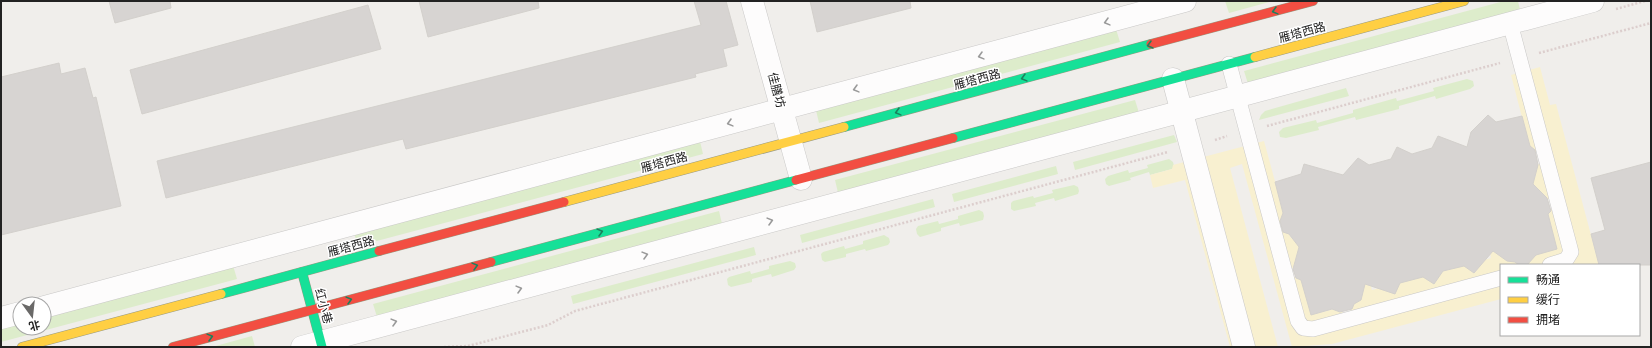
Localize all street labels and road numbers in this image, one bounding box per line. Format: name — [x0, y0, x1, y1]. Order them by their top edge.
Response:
street label: 雁塔西路 — [1277, 18, 1327, 46]
street label: 雁塔西路 — [952, 65, 1002, 93]
street label: 佳膳坊 — [764, 70, 790, 110]
street label: 雁塔西路 — [639, 148, 689, 176]
street label: 雁塔西路 — [326, 232, 376, 260]
street label: 红小巷 — [311, 286, 337, 326]

